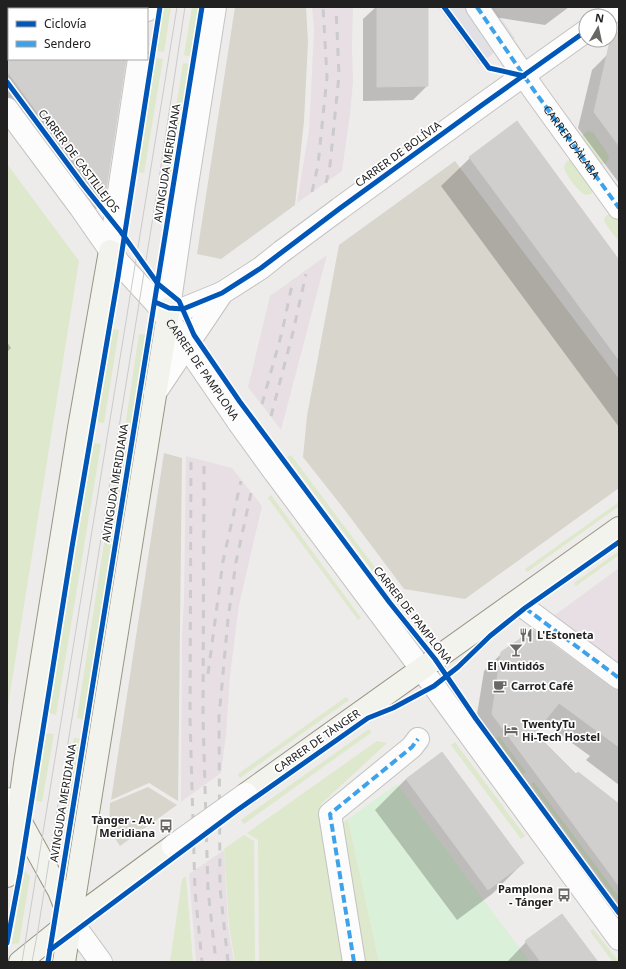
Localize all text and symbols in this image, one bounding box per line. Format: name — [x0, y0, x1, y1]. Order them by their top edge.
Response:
legend — [8, 8, 148, 60]
north arrow — [578, 8, 618, 48]
text: N — [594, 10, 605, 26]
text: Ciclovía — [44, 15, 86, 32]
text: Sendero — [44, 35, 91, 52]
street label: AVINGUDA MERIDIANA — [150, 102, 183, 223]
street label: CARRER D'ÀLABA — [540, 102, 604, 183]
street label: CARRER DE CASTILLEJOS — [35, 106, 123, 216]
street label: CARRER DE BOLÍVIA — [352, 117, 445, 190]
street label: CARRER DE PAMPLONA — [163, 315, 243, 424]
street label: AVINGUDA MERIDIANA — [98, 422, 131, 543]
street label: CARRER DE PAMPLONA — [371, 563, 457, 667]
restaurant icon: L'Estoneta — [518, 627, 534, 643]
place label: L'Estoneta — [537, 627, 594, 642]
bar icon: El Vintidós — [508, 642, 524, 658]
place label: El Vintidós — [487, 658, 545, 673]
cafe icon: Carrot Café — [492, 678, 508, 694]
place label: Carrot Café — [511, 678, 574, 693]
street label: CARRER DE TÀNGER — [271, 705, 363, 776]
place label: TwentyTu Hi-Tech Hostel — [522, 716, 600, 744]
hotel icon: TwentyTu Hi-Tech Hostel — [503, 722, 519, 738]
street label: AVINGUDA MERIDIANA — [46, 742, 79, 863]
place label: Tànger - Av. Meridiana — [91, 812, 155, 840]
bus stop icon: Tànger - Av. Meridiana — [158, 818, 174, 834]
place label: Pamplona - Tánger — [498, 881, 553, 909]
bus stop icon: Pamplona - Tánger — [556, 887, 572, 903]

